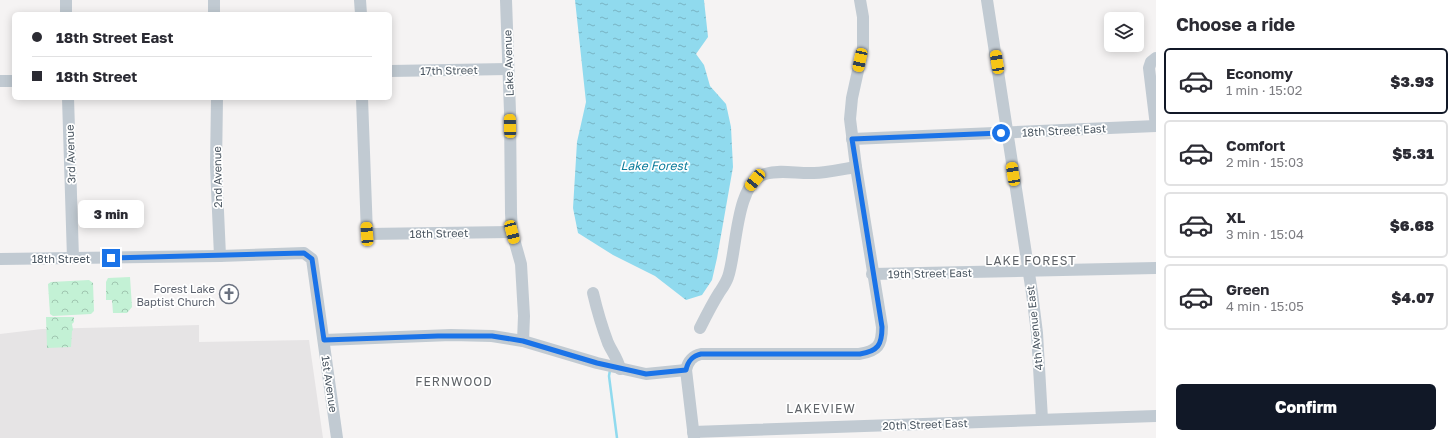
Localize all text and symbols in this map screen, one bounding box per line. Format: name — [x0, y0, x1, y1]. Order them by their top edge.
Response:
map controls — [1104, 12, 1144, 52]
button: layers — [1104, 12, 1144, 52]
text: Choose a ride — [1176, 13, 1295, 35]
text: 18th Street East — [56, 28, 173, 46]
street label: Lake Avenue — [500, 30, 516, 96]
car — [852, 47, 868, 73]
car — [989, 49, 1005, 75]
street label: 17th Street — [420, 63, 478, 77]
icon: car — [1178, 63, 1214, 99]
text: Economy — [1226, 64, 1293, 82]
text: 18th Street — [56, 67, 137, 85]
text: $3.93 — [1390, 72, 1434, 90]
text: 1 min · 15:02 — [1226, 82, 1302, 98]
car — [504, 114, 516, 138]
street label: 18th Street East — [1022, 121, 1106, 139]
street label: 3rd Avenue — [62, 124, 78, 184]
route start — [992, 124, 1010, 142]
icon: car — [1178, 135, 1214, 171]
text: Comfort — [1226, 136, 1285, 154]
text: $5.31 — [1392, 144, 1434, 162]
street label: 2nd Avenue — [210, 146, 224, 208]
text: 2 min · 15:03 — [1226, 154, 1304, 170]
water label: Lake Forest — [620, 158, 689, 173]
car — [1005, 161, 1021, 187]
car — [743, 167, 767, 193]
callout: 3 min — [78, 200, 144, 228]
text: 3 min — [94, 206, 128, 222]
icon: car — [1178, 207, 1214, 243]
text: XL — [1226, 208, 1245, 226]
text: $6.68 — [1390, 216, 1434, 234]
car — [503, 219, 521, 245]
car — [360, 222, 374, 246]
street label: 18th Street — [410, 226, 468, 240]
text: 3 min · 15:04 — [1226, 226, 1304, 242]
route end — [102, 249, 120, 267]
street label: 18th Street — [32, 252, 90, 265]
district label: LAKE FOREST — [985, 253, 1077, 268]
street label: 19th Street East — [888, 266, 972, 280]
icon: car — [1178, 279, 1214, 315]
text: Green — [1226, 280, 1269, 298]
place label: Forest Lake Baptist Church — [136, 282, 215, 308]
church icon: Forest Lake Baptist Church — [218, 283, 240, 305]
street label: 4th Avenue East — [1023, 285, 1045, 371]
text: $4.07 — [1391, 288, 1434, 306]
text: 4 min · 15:05 — [1226, 298, 1304, 314]
street label: 1st Avenue — [320, 355, 340, 413]
district label: FERNWOOD — [415, 374, 493, 389]
button: Confirm — [1176, 384, 1436, 430]
district label: LAKEVIEW — [786, 401, 856, 416]
street label: 20th Street East — [882, 416, 968, 432]

